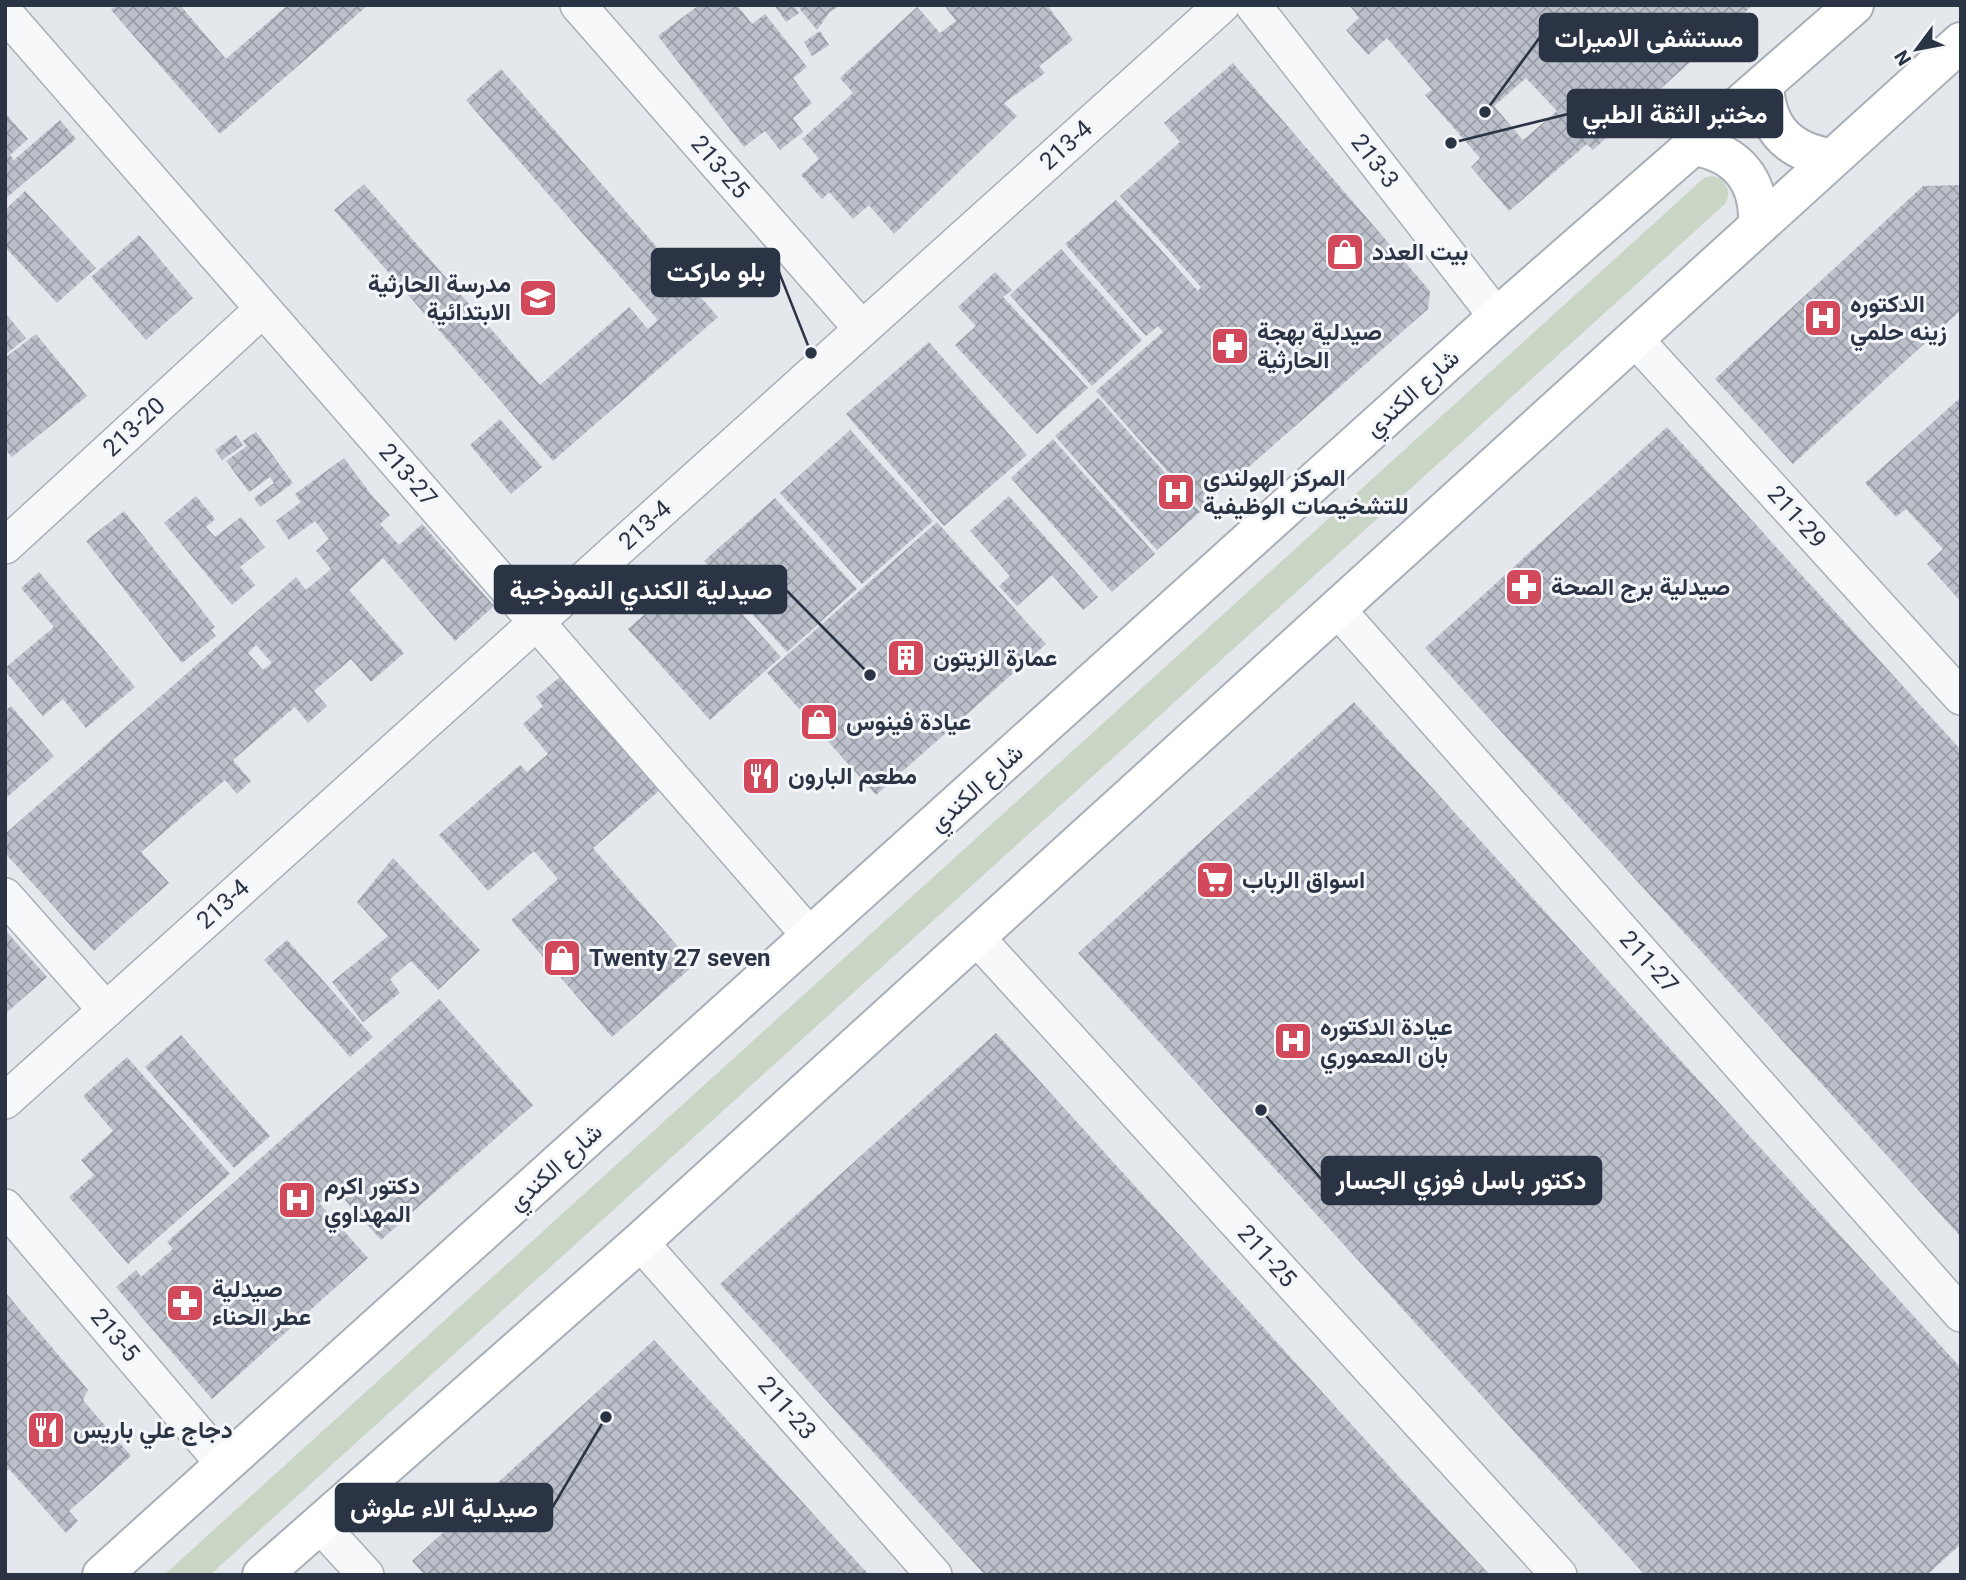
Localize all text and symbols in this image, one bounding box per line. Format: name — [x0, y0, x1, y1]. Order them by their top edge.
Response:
callout: مستشفى الاميرات — [1540, 14, 1757, 61]
north arrow — [1882, 14, 1952, 84]
text: مستشفى الاميرات — [1555, 23, 1743, 54]
text: N — [1890, 46, 1916, 70]
callout: مختبر الثقة الطبي — [1568, 90, 1782, 137]
text: مختبر الثقة الطبي — [1582, 99, 1768, 136]
street label: 213-4 — [1034, 114, 1098, 176]
street label: 213-3 — [1345, 129, 1405, 193]
street label: 213-25 — [685, 130, 755, 204]
shop icon: بيت العدد — [1324, 231, 1366, 273]
place label: بيت العدد — [1372, 238, 1469, 266]
callout: بلو ماركت — [652, 249, 779, 296]
text: بلو ماركت — [667, 257, 765, 288]
place label: مدرسة الحارثية الابتدائية — [368, 270, 511, 326]
school or university icon: مدرسة الحارثية الابتدائية — [517, 277, 559, 319]
place label: الدكتوره زينه حلمي — [1850, 290, 1947, 352]
hospital icon: الدكتوره زينه حلمي — [1802, 297, 1844, 339]
place label: صيدلية بهجة الحارثية — [1257, 318, 1382, 375]
pharmacy icon: صيدلية بهجة الحارثية — [1209, 325, 1251, 367]
street label: شارع الكندي — [1359, 344, 1468, 446]
street label: 213-20 — [97, 392, 171, 462]
street label: 213-27 — [373, 438, 443, 512]
place label: المركز الهولندي للتشخيصات الوظيفية — [1203, 464, 1409, 521]
hospital icon: المركز الهولندي للتشخيصات الوظيفية — [1155, 471, 1197, 513]
street label: 211-29 — [1762, 480, 1832, 554]
street label: 213-4 — [613, 494, 677, 556]
callout: صيدلية الكندي النموذجية — [495, 566, 786, 613]
pharmacy icon: صيدلية برج الصحة — [1503, 566, 1545, 608]
place label: صيدلية برج الصحة — [1551, 573, 1730, 603]
text: صيدلية الكندي النموذجية — [510, 575, 772, 612]
building icon: عمارة الزيتون — [885, 637, 927, 679]
place label: عمارة الزيتون — [933, 644, 1057, 673]
shop icon: عيادة فينوس — [798, 701, 840, 743]
place label: عيادة فينوس — [846, 708, 971, 737]
street label: شارع الكندي — [923, 739, 1032, 841]
restaurant icon: مطعم البارون — [740, 755, 782, 797]
place label: مطعم البارون — [788, 762, 917, 792]
supermarket icon: اسواق الرباب — [1194, 859, 1236, 901]
place label: اسواق الرباب — [1242, 866, 1365, 895]
street label: 213-4 — [191, 873, 255, 935]
street label: 211-27 — [1614, 925, 1684, 999]
shop icon: Twenty 27 seven — [541, 937, 583, 979]
place label: Twenty 27 seven — [589, 944, 771, 972]
place label: عيادة الدكتوره بان المعموري — [1320, 1013, 1453, 1075]
hospital icon: عيادة الدكتوره بان المعموري — [1272, 1020, 1314, 1062]
street label: شارع الكندي — [502, 1118, 611, 1220]
callout: دكتور باسل فوزي الجسار — [1322, 1157, 1601, 1204]
text: دكتور باسل فوزي الجسار — [1335, 1165, 1586, 1202]
place label: دكتور اكرم المهداوي — [324, 1172, 420, 1234]
hospital icon: دكتور اكرم المهداوي — [276, 1179, 318, 1221]
street label: 211-25 — [1232, 1219, 1302, 1293]
place label: صيدلية عطر الحناء — [212, 1275, 311, 1332]
pharmacy icon: صيدلية عطر الحناء — [164, 1282, 206, 1324]
street label: 213-5 — [85, 1303, 145, 1367]
street label: 211-23 — [752, 1371, 822, 1445]
restaurant icon: دجاج علي باريس — [25, 1409, 67, 1451]
place label: دجاج علي باريس — [73, 1416, 233, 1450]
callout: صيدلية الاء علوش — [336, 1484, 552, 1531]
text: صيدلية الاء علوش — [350, 1493, 538, 1524]

